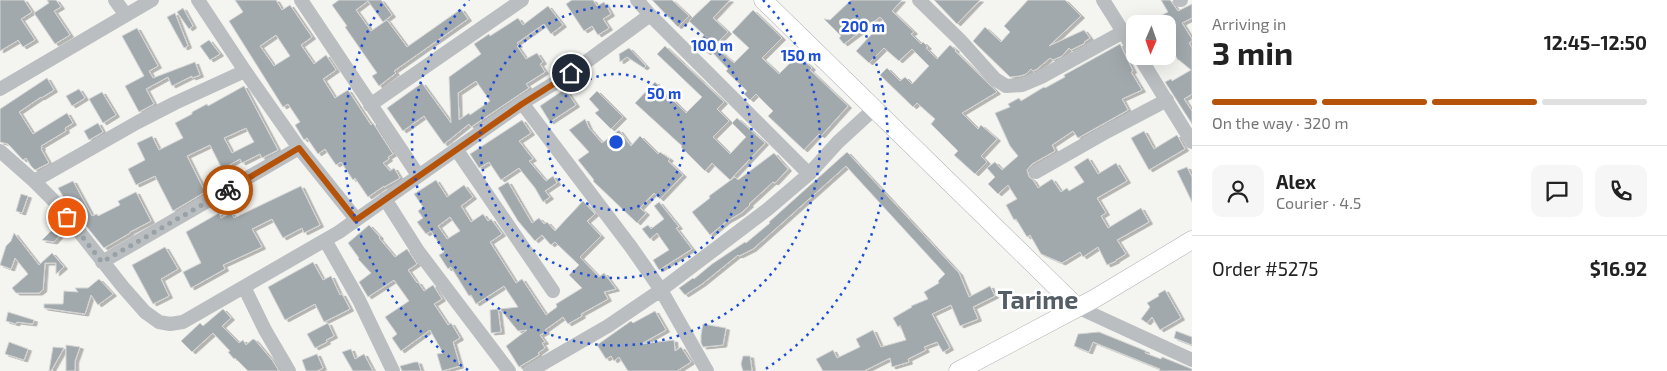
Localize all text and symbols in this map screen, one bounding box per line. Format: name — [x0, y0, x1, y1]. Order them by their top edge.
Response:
text: Arriving in — [1212, 14, 1286, 33]
north arrow — [1126, 15, 1176, 65]
map controls — [1126, 15, 1176, 65]
text: 200 m — [841, 17, 885, 35]
text: 12:45–12:50 — [1544, 31, 1647, 54]
text: 3 min — [1212, 33, 1293, 71]
text: 100 m — [691, 36, 733, 54]
text: 150 m — [781, 46, 821, 64]
pin — [550, 52, 592, 94]
icon: home — [557, 59, 585, 87]
text: 50 m — [647, 84, 681, 102]
text: On the way · 320 m — [1212, 113, 1349, 132]
centre of rings — [607, 133, 625, 151]
courier — [203, 165, 253, 215]
button: person — [1212, 165, 1264, 217]
button: chat — [1531, 165, 1583, 217]
button: phone — [1595, 165, 1647, 217]
text: Alex — [1276, 170, 1316, 193]
icon: bike — [214, 176, 242, 204]
text: Courier · 4.5 — [1276, 193, 1361, 212]
pin — [46, 196, 88, 238]
icon: bag — [53, 203, 81, 231]
text: Order #5275 — [1212, 257, 1318, 280]
text: $16.92 — [1590, 257, 1647, 280]
district label: Tarime — [998, 284, 1078, 314]

